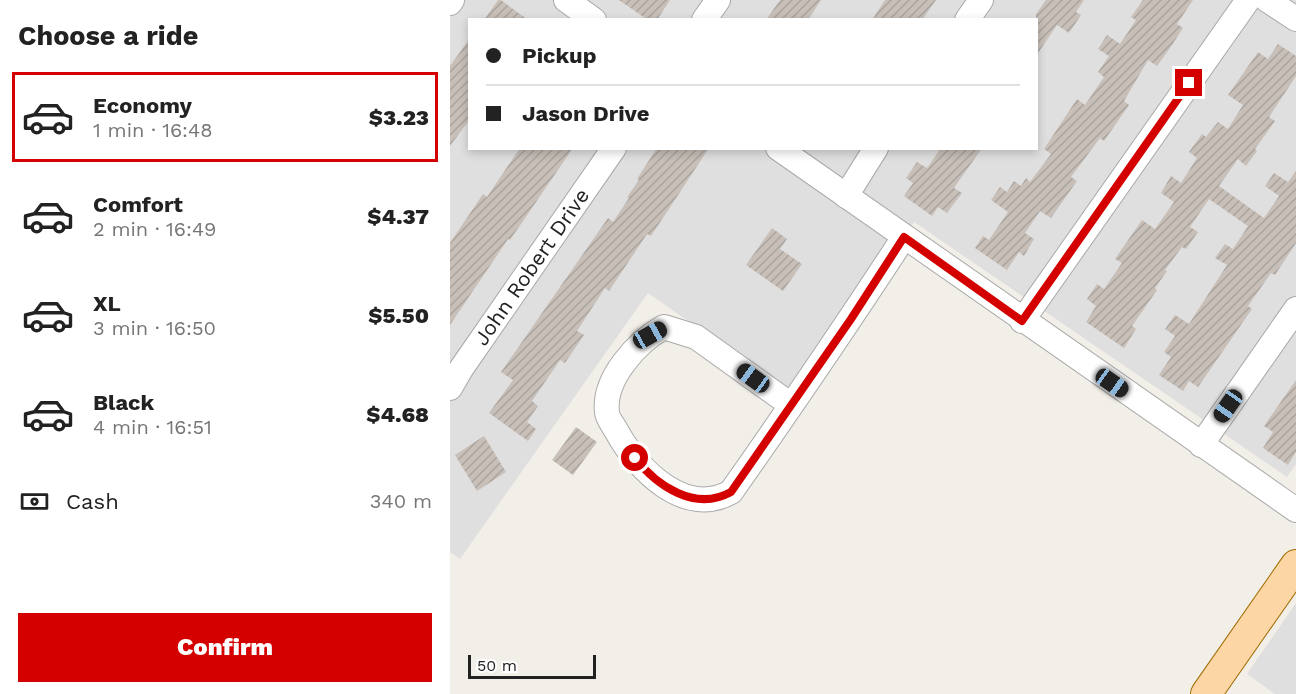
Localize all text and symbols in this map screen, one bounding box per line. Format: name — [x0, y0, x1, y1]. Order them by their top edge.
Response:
text: Choose a ride — [18, 20, 198, 52]
text: Pickup — [522, 43, 597, 68]
route end — [1175, 69, 1202, 96]
icon: car — [21, 90, 75, 144]
text: Economy — [93, 93, 192, 118]
text: Jason Drive — [522, 101, 649, 126]
text: $3.23 — [369, 105, 429, 130]
text: 1 min · 16:48 — [93, 118, 213, 142]
street label: John Robert Drive — [468, 183, 594, 350]
icon: car — [21, 189, 75, 243]
text: Comfort — [93, 192, 183, 217]
text: $4.37 — [367, 204, 429, 229]
text: 2 min · 16:49 — [93, 217, 216, 241]
icon: car — [21, 288, 75, 342]
text: XL — [93, 291, 121, 316]
text: $5.50 — [368, 303, 429, 328]
text: 3 min · 16:50 — [93, 316, 216, 340]
car — [630, 318, 670, 352]
car — [733, 360, 773, 396]
car — [1092, 365, 1132, 401]
car — [1210, 386, 1246, 426]
icon: car — [21, 387, 75, 441]
text: Black — [93, 390, 154, 415]
text: $4.68 — [366, 402, 429, 427]
text: 4 min · 16:51 — [93, 415, 212, 439]
route start — [621, 444, 648, 471]
icon: cash — [18, 485, 51, 518]
text: Cash — [66, 489, 119, 514]
text: 340 m — [370, 489, 432, 513]
button: Confirm — [18, 613, 432, 682]
scale bar — [468, 652, 596, 680]
text: 50 m — [477, 656, 517, 675]

